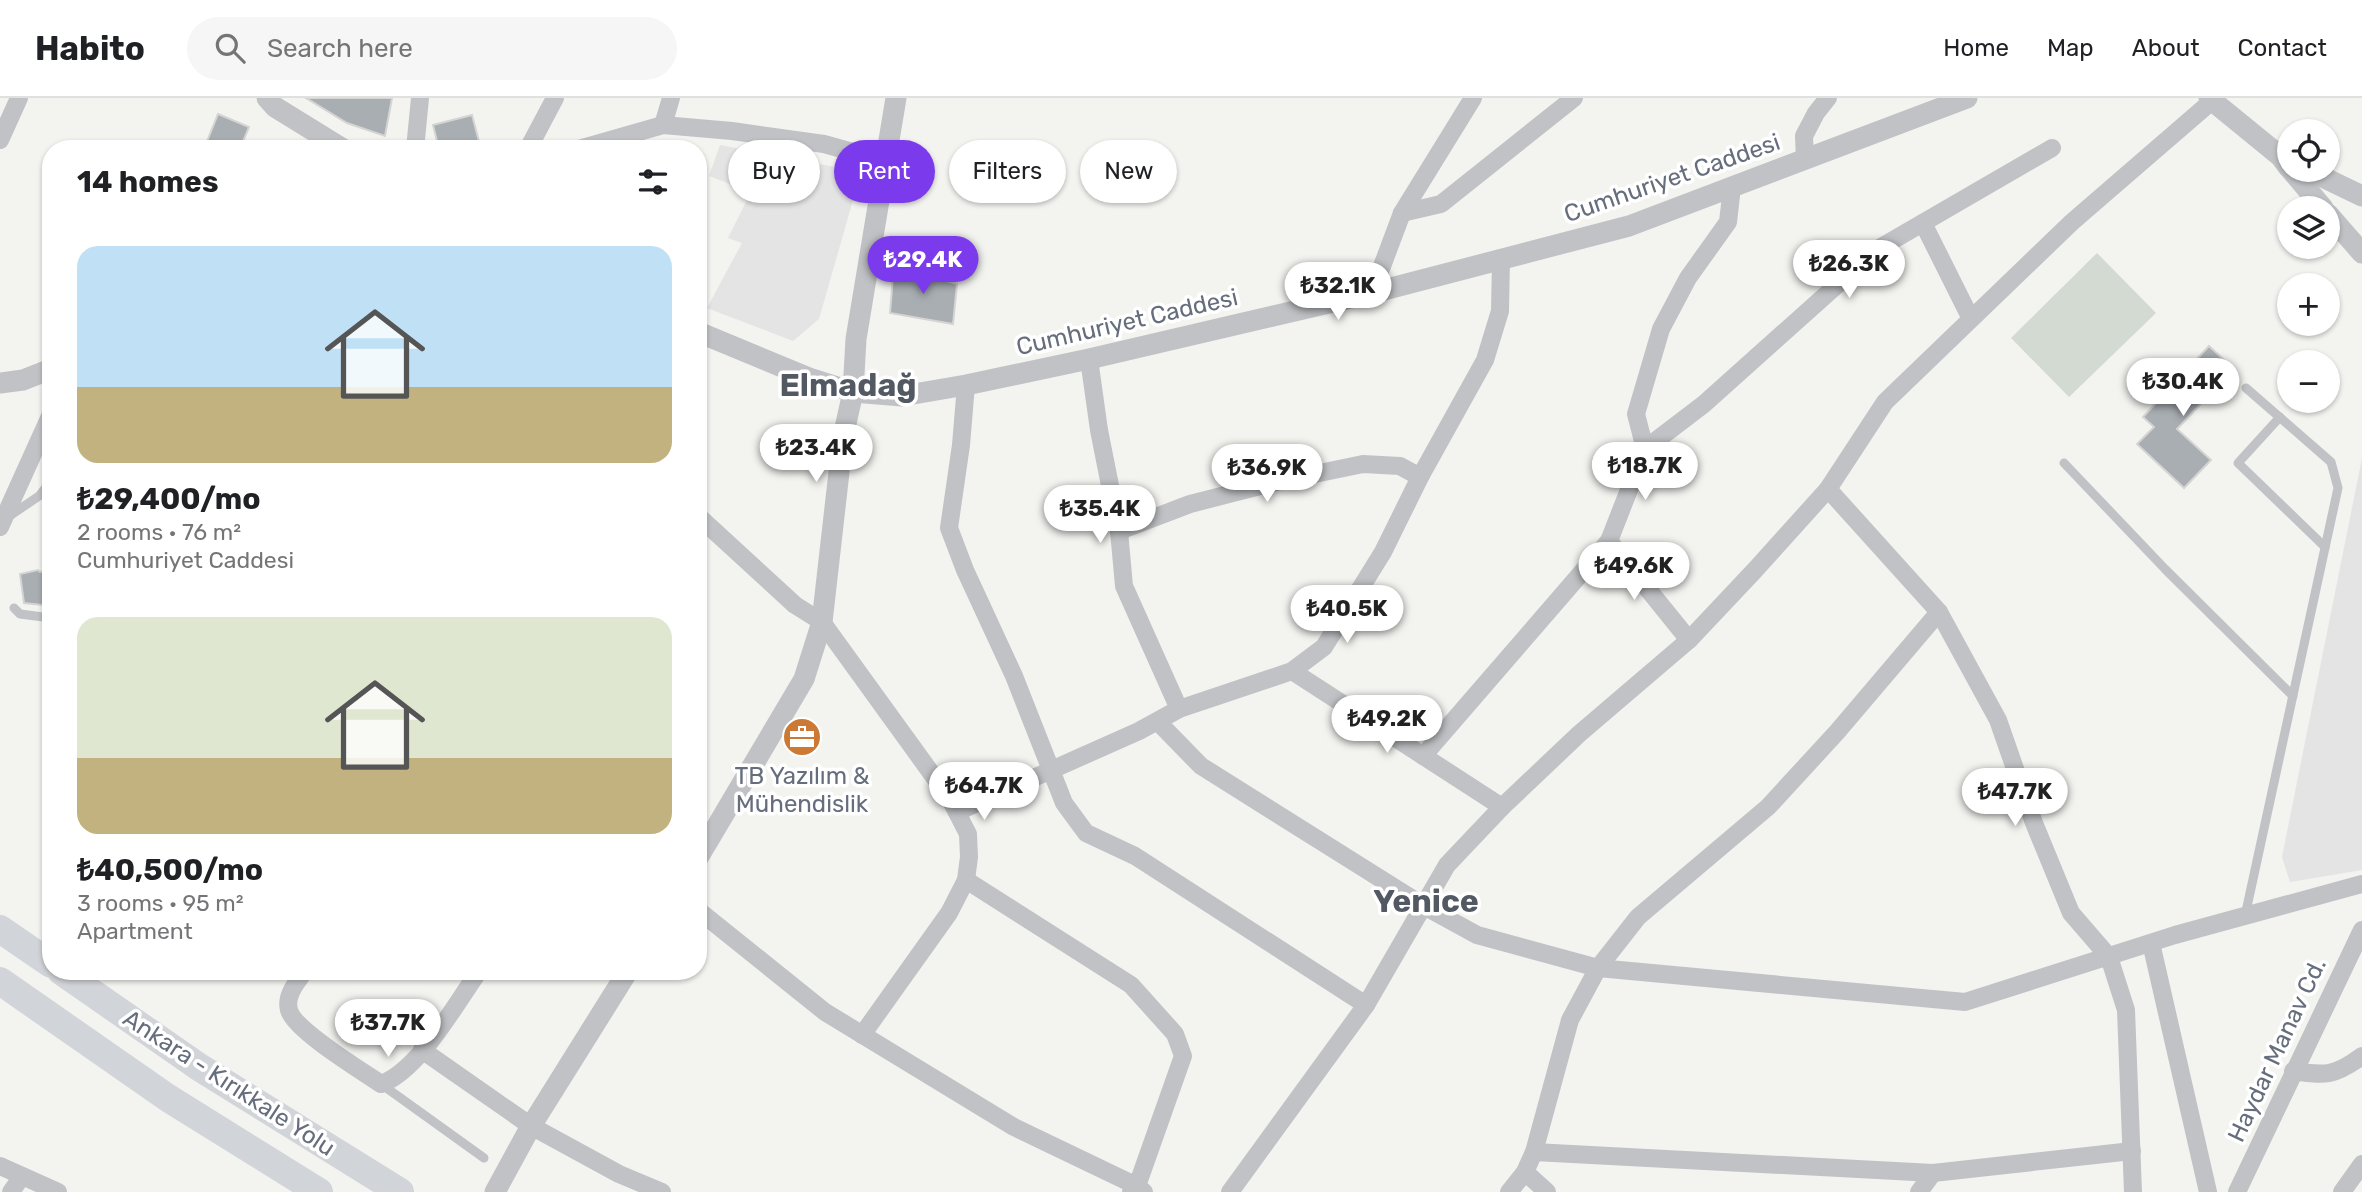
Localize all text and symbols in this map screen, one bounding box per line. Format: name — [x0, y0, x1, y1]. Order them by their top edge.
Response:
search box — [187, 17, 677, 80]
text: Habito — [35, 29, 145, 68]
icon: search — [211, 29, 249, 67]
text: Search here — [267, 33, 413, 64]
text: Home — [1943, 34, 2009, 62]
text: Map — [2047, 34, 2094, 62]
text: About — [2132, 34, 2200, 62]
text: Contact — [2238, 34, 2327, 62]
map controls — [2277, 119, 2340, 413]
button: locate — [2277, 119, 2340, 182]
street label: Cumhuriyet Caddesi — [1560, 128, 1784, 228]
chip: Buy — [728, 140, 820, 203]
chip: Rent — [834, 140, 935, 203]
chip: Filters — [949, 140, 1066, 203]
chip: New — [1080, 140, 1177, 203]
icon: filters — [634, 163, 672, 201]
text: 14 homes — [77, 164, 219, 200]
button: layers — [2277, 196, 2340, 259]
pin: ₺29.4K — [866, 236, 980, 296]
pin: ₺26.3K — [1792, 240, 1906, 300]
text: ₺29.4K — [884, 245, 963, 273]
text: ₺26.3K — [1809, 249, 1889, 277]
pin: ₺32.1K — [1281, 262, 1395, 322]
text: ₺32.1K — [1301, 271, 1375, 299]
button: + — [2277, 273, 2340, 336]
street label: Cumhuriyet Caddesi — [1014, 283, 1240, 361]
icon: home — [312, 291, 438, 417]
button: − — [2277, 350, 2340, 413]
pin: ₺30.4K — [2126, 358, 2240, 418]
district label: Elmadağ — [779, 366, 917, 404]
text: ₺30.4K — [2142, 367, 2224, 395]
pin: ₺23.4K — [759, 424, 873, 484]
text: ₺23.4K — [776, 433, 856, 461]
pin: ₺18.7K — [1588, 442, 1702, 502]
pin: ₺36.9K — [1210, 444, 1324, 504]
text: ₺18.7K — [1608, 451, 1682, 479]
text: ₺36.9K — [1228, 453, 1306, 481]
text: ₺29,400/mo — [77, 481, 261, 517]
pin: ₺35.4K — [1043, 486, 1157, 545]
text: ₺35.4K — [1060, 494, 1140, 522]
text: 2 rooms · 76 m² — [77, 518, 241, 546]
pin: ₺49.6K — [1577, 542, 1691, 602]
text: Cumhuriyet Caddesi — [77, 546, 294, 574]
text: ₺49.6K — [1595, 551, 1673, 579]
pin: ₺40.5K — [1290, 586, 1404, 645]
text: ₺40.5K — [1307, 594, 1387, 622]
icon: home — [312, 662, 438, 788]
pin: ₺49.2K — [1330, 696, 1444, 755]
text: ₺49.2K — [1347, 704, 1427, 732]
office icon: TB Yazılım & Mühendislik — [781, 716, 823, 758]
place label: TB Yazılım & Mühendislik — [734, 762, 870, 818]
pin: ₺64.7K — [927, 762, 1041, 822]
pin: ₺47.7K — [1958, 768, 2072, 828]
text: ₺64.7K — [945, 771, 1023, 799]
text: ₺47.7K — [1978, 777, 2052, 805]
text: ₺40,500/mo — [77, 852, 263, 888]
district label: Yenice — [1373, 882, 1479, 920]
text: 3 rooms · 95 m² — [77, 889, 244, 917]
text: Apartment — [77, 917, 193, 945]
street label: Haydar Manav Cd. — [2222, 954, 2332, 1146]
pin: ₺37.7K — [331, 1000, 445, 1059]
street label: Ankara - Kırıkkale Yolu — [118, 1004, 340, 1162]
text: ₺37.7K — [351, 1008, 425, 1036]

